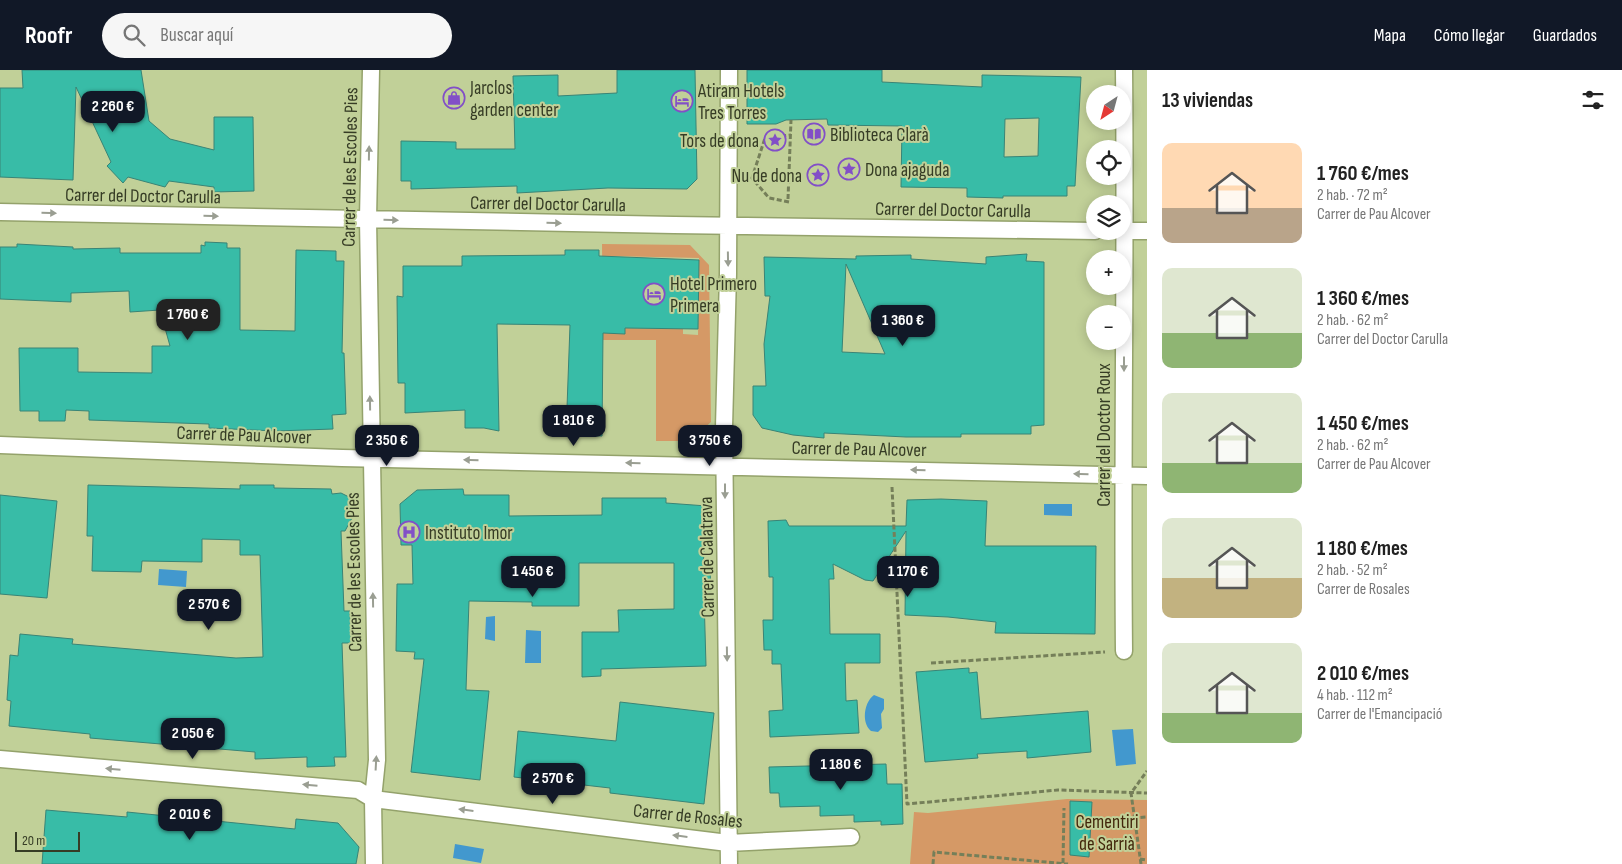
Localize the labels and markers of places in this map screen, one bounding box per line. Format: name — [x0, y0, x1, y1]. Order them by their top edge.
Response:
place label: Jarclos garden center — [469, 77, 559, 122]
place label: Atiram Hotels Tres Torres — [697, 80, 785, 125]
shop icon: Jarclos garden center — [442, 86, 466, 110]
hotel icon: Atiram Hotels Tres Torres — [670, 89, 694, 113]
pin: 2 260 € — [67, 90, 159, 133]
library icon: Biblioteca Clarà — [802, 122, 826, 146]
place label: Biblioteca Clarà — [830, 124, 929, 147]
place icon: Tors de dona — [763, 128, 787, 152]
place label: Tors de dona — [680, 130, 759, 153]
place icon: Dona ajaguda — [837, 157, 861, 181]
place label: Dona ajaguda — [865, 159, 950, 182]
place icon: Nu de dona — [806, 163, 830, 187]
place label: Nu de dona — [732, 165, 802, 188]
place label: Hotel Primero Primera — [670, 273, 757, 318]
hotel icon: Hotel Primero Primera — [642, 282, 666, 306]
pin: 1 760 € — [142, 298, 234, 341]
pin: 1 360 € — [857, 304, 949, 347]
pin: 1 810 € — [528, 404, 620, 447]
pin: 2 350 € — [341, 424, 433, 467]
pin: 3 750 € — [664, 424, 756, 467]
hospital icon: Instituto Imor — [397, 520, 421, 544]
place label: Instituto Imor — [425, 522, 513, 545]
pin: 1 450 € — [487, 556, 579, 598]
pin: 1 170 € — [862, 556, 954, 598]
pin: 2 570 € — [163, 588, 255, 631]
pin: 2 050 € — [147, 718, 239, 760]
pin: 1 180 € — [795, 748, 887, 791]
pin: 2 570 € — [507, 762, 599, 805]
pin: 2 010 € — [144, 798, 236, 841]

